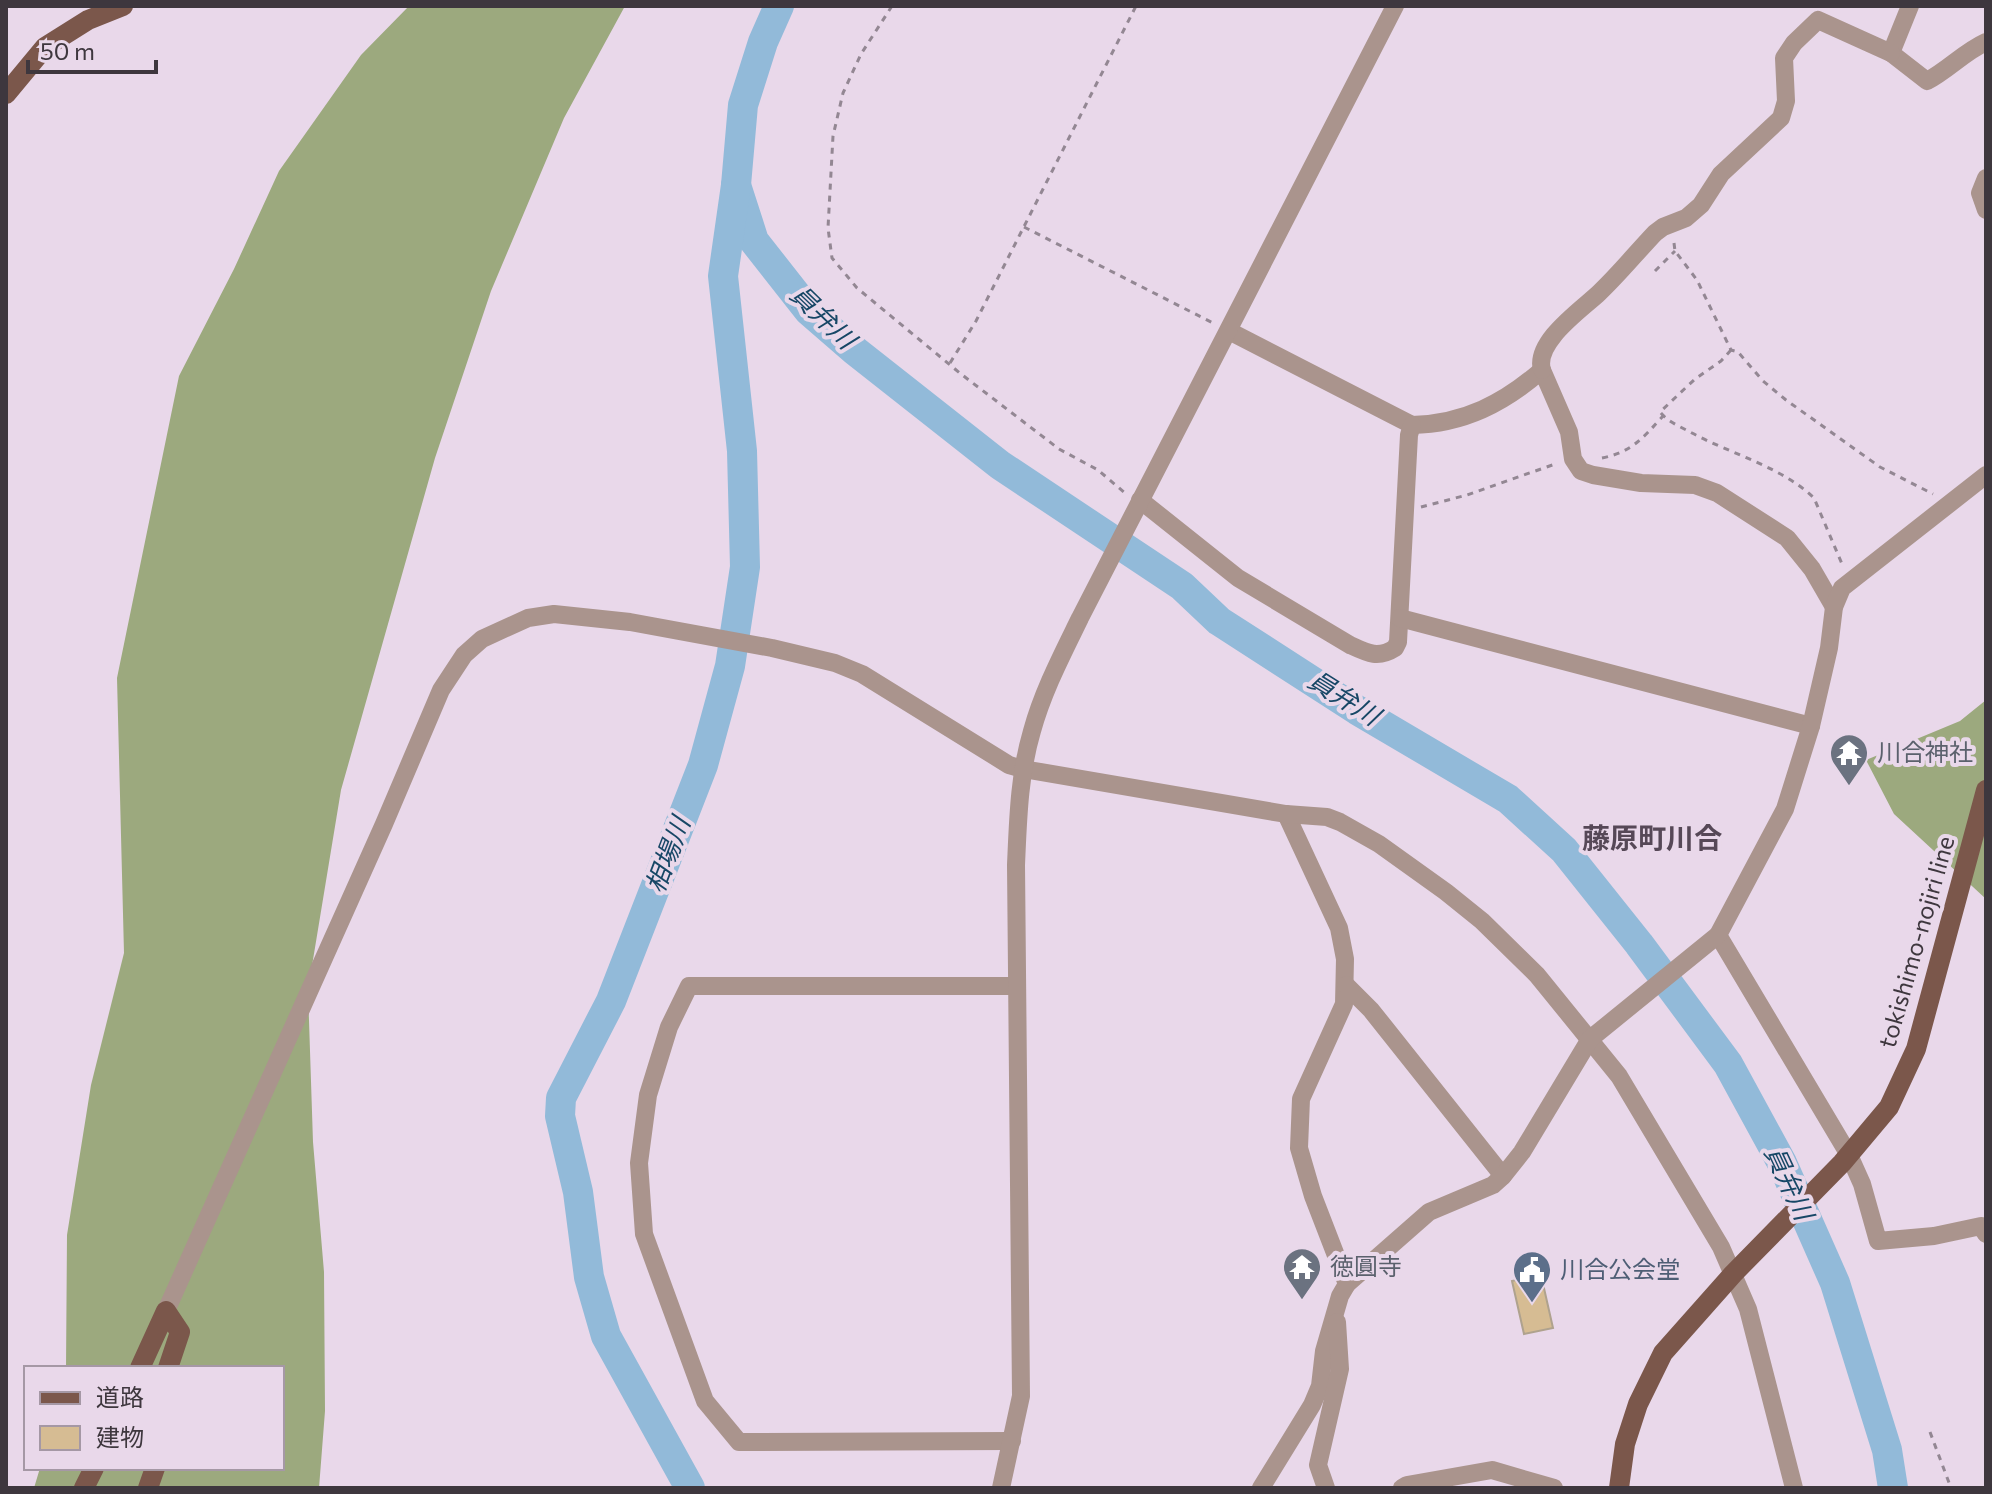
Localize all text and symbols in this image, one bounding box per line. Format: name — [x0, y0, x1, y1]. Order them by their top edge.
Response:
scale bar — [28, 24, 156, 74]
text: 50 m — [40, 36, 95, 65]
water label: 員弁川 — [785, 278, 865, 356]
water label: 員弁川 — [1304, 663, 1389, 732]
temple icon: 川合神社 — [1828, 732, 1870, 787]
place label: 川合神社 — [1877, 737, 1973, 766]
water label: 相場川 — [638, 810, 696, 896]
district label: 藤原町川合 — [1582, 820, 1722, 854]
street label: tokishimo-nojiri line — [1871, 832, 1960, 1051]
water label: 員弁川 — [1760, 1140, 1822, 1227]
temple icon: 徳圓寺 — [1281, 1246, 1323, 1301]
public building icon: 川合公会堂 — [1511, 1249, 1553, 1304]
place label: 徳圓寺 — [1330, 1251, 1402, 1280]
place label: 川合公会堂 — [1560, 1254, 1680, 1283]
legend — [24, 1366, 284, 1470]
text: 道路 — [96, 1382, 144, 1411]
text: 建物 — [96, 1422, 144, 1451]

